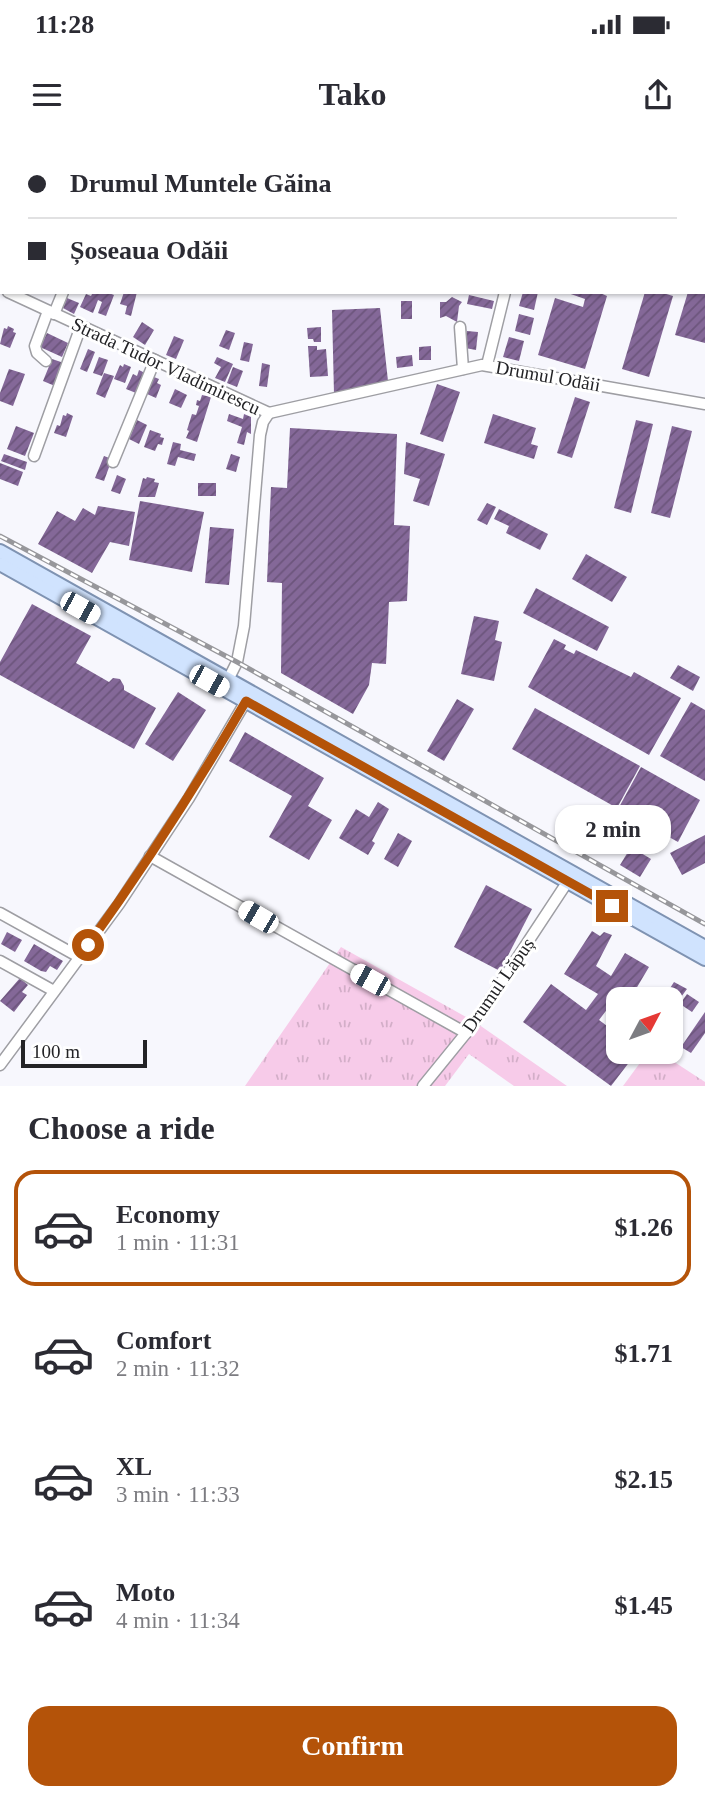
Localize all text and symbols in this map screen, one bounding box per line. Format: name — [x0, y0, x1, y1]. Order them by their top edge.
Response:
text: 11:28 — [35, 10, 94, 39]
icon: menu — [28, 76, 66, 114]
text: Tako — [318, 76, 387, 112]
icon: share — [639, 76, 677, 114]
text: Drumul Muntele Găina — [70, 169, 331, 198]
text: Șoseaua Odăii — [70, 236, 228, 265]
street label: Strada Tudor Vladimirescu — [68, 313, 264, 419]
street label: Drumul Odăii — [494, 356, 602, 396]
car — [57, 589, 104, 627]
car — [186, 662, 233, 700]
callout: 2 min — [554, 804, 670, 854]
text: 2 min — [585, 817, 641, 842]
route end — [596, 890, 628, 922]
car — [235, 897, 282, 937]
route start — [72, 929, 104, 961]
street label: Drumul Lăpuș — [458, 934, 538, 1036]
car — [347, 961, 394, 999]
north arrow — [606, 987, 682, 1064]
map controls — [606, 987, 683, 1064]
scale bar — [21, 1037, 147, 1069]
text: 100 m — [32, 1041, 80, 1062]
text: Choose a ride — [28, 1110, 215, 1146]
icon: car — [32, 1197, 95, 1260]
text: Economy — [116, 1200, 220, 1229]
text: $1.26 — [615, 1213, 673, 1242]
text: 1 min · 11:31 — [116, 1230, 240, 1255]
icon: car — [32, 1323, 95, 1386]
text: Comfort — [116, 1326, 211, 1355]
text: $1.71 — [615, 1339, 673, 1368]
text: 2 min · 11:32 — [116, 1356, 240, 1381]
icon: car — [32, 1449, 95, 1512]
text: XL — [116, 1452, 152, 1481]
text: $2.15 — [615, 1465, 673, 1494]
text: 3 min · 11:33 — [116, 1482, 240, 1507]
icon: car — [32, 1575, 95, 1638]
text: Moto — [116, 1578, 175, 1607]
text: $1.45 — [615, 1591, 673, 1620]
text: 4 min · 11:34 — [116, 1608, 240, 1633]
button: Confirm — [28, 1706, 677, 1786]

